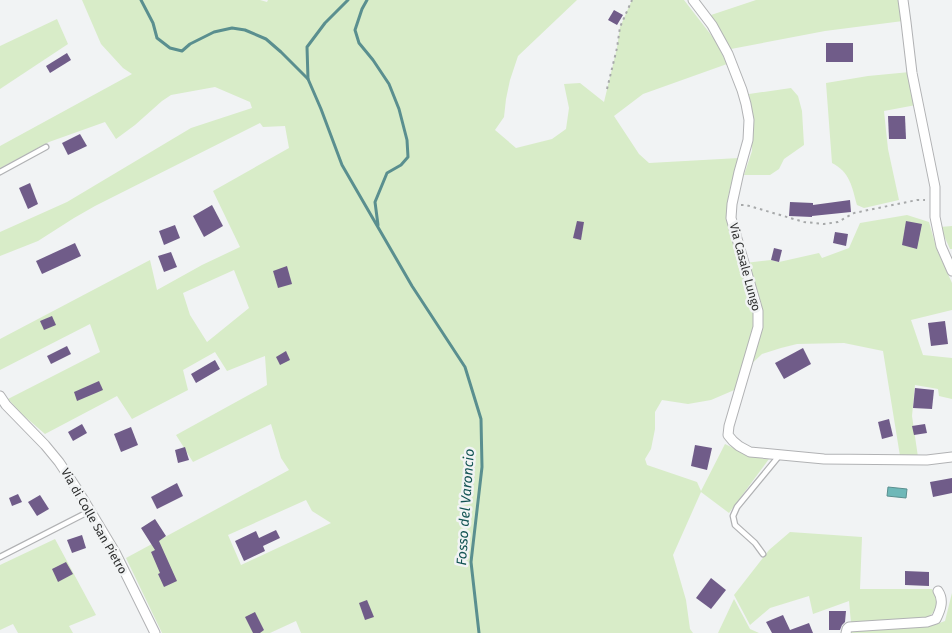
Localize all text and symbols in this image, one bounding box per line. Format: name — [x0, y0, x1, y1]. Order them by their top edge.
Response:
street label: Via Casale Lungo — [726, 221, 764, 313]
water label: Fosso del Varoncio — [453, 448, 478, 566]
street label: Via di Colle San Pietro — [58, 466, 130, 576]

